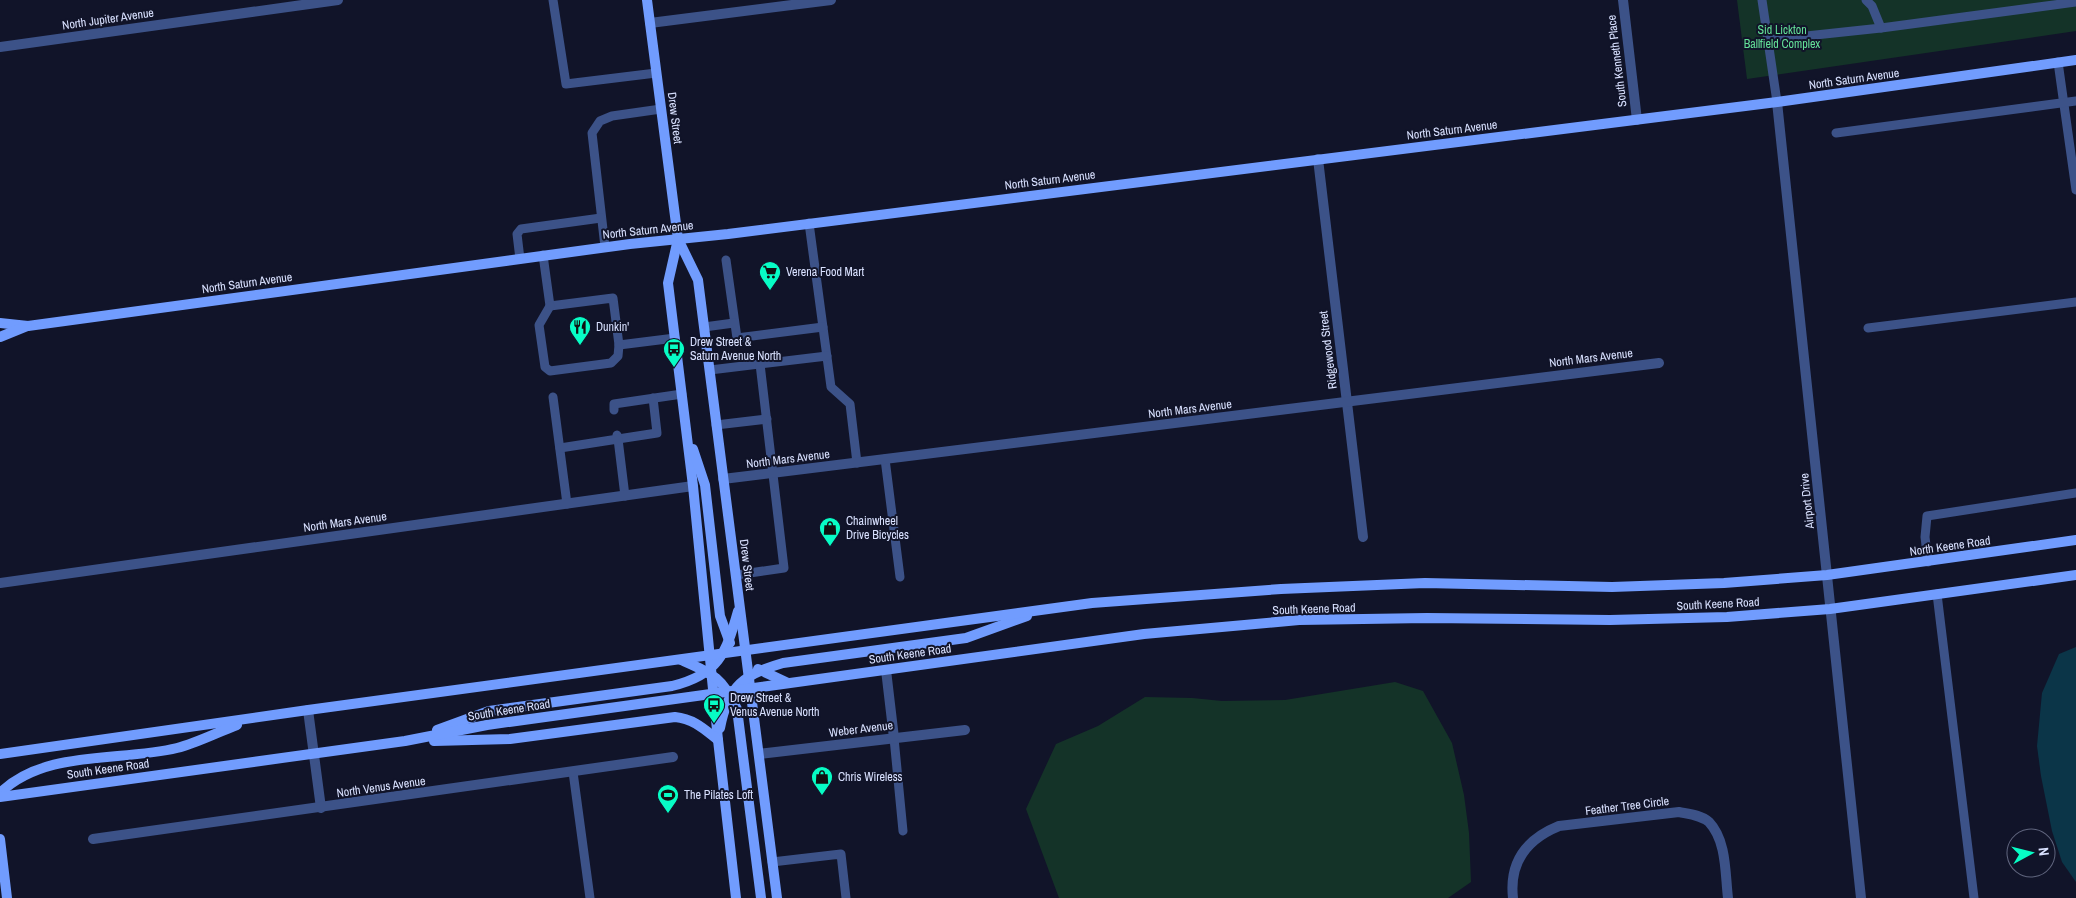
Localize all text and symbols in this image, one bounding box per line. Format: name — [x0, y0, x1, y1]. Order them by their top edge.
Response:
street label: North Jupiter Avenue — [61, 5, 155, 33]
street label: South Kenneth Place — [1603, 14, 1631, 108]
park label: Sid Lickton Ballfield Complex — [1744, 22, 1820, 52]
street label: North Saturn Avenue — [1808, 65, 1900, 93]
street label: Drew Street — [664, 91, 686, 145]
street label: North Saturn Avenue — [1406, 117, 1498, 143]
street label: North Saturn Avenue — [1004, 167, 1096, 193]
street label: North Saturn Avenue — [602, 217, 694, 243]
supermarket icon: Verena Food Mart — [758, 260, 782, 291]
place label: Verena Food Mart — [786, 264, 865, 280]
street label: North Saturn Avenue — [201, 269, 293, 297]
street label: Ridgewood Street — [1315, 310, 1341, 390]
restaurant icon: Dunkin' — [568, 315, 592, 346]
place label: Dunkin' — [596, 319, 629, 335]
place label: Drew Street & Saturn Avenue North — [690, 334, 781, 364]
bus stop icon: Drew Street & Saturn Avenue North — [662, 337, 686, 368]
street label: North Mars Avenue — [1548, 345, 1634, 371]
street label: North Mars Avenue — [1147, 396, 1233, 422]
street label: North Mars Avenue — [745, 446, 831, 472]
street label: Airport Drive — [1796, 472, 1818, 531]
street label: North Mars Avenue — [302, 508, 388, 536]
place label: Chainwheel Drive Bicycles — [846, 513, 909, 543]
shop icon: Chainwheel Drive Bicycles — [818, 516, 842, 547]
street label: North Keene Road — [1909, 532, 1991, 560]
street label: Drew Street — [736, 538, 758, 592]
street label: South Keene Road — [1676, 594, 1760, 614]
street label: South Keene Road — [1272, 600, 1356, 618]
street label: South Keene Road — [868, 640, 952, 668]
place label: Drew Street & Venus Avenue North — [730, 690, 820, 720]
bus stop icon: Drew Street & Venus Avenue North — [702, 693, 726, 724]
street label: South Keene Road — [467, 696, 551, 724]
street label: Weber Avenue — [828, 717, 894, 741]
street label: South Keene Road — [66, 755, 150, 783]
shop icon: Chris Wireless — [810, 765, 834, 796]
place label: Chris Wireless — [838, 769, 903, 785]
street label: North Venus Avenue — [336, 773, 426, 801]
sports icon: The Pilates Loft — [656, 783, 680, 814]
place label: The Pilates Loft — [684, 787, 753, 803]
street label: Feather Tree Circle — [1584, 793, 1670, 819]
north arrow — [2006, 828, 2056, 878]
text: N — [2034, 846, 2053, 857]

